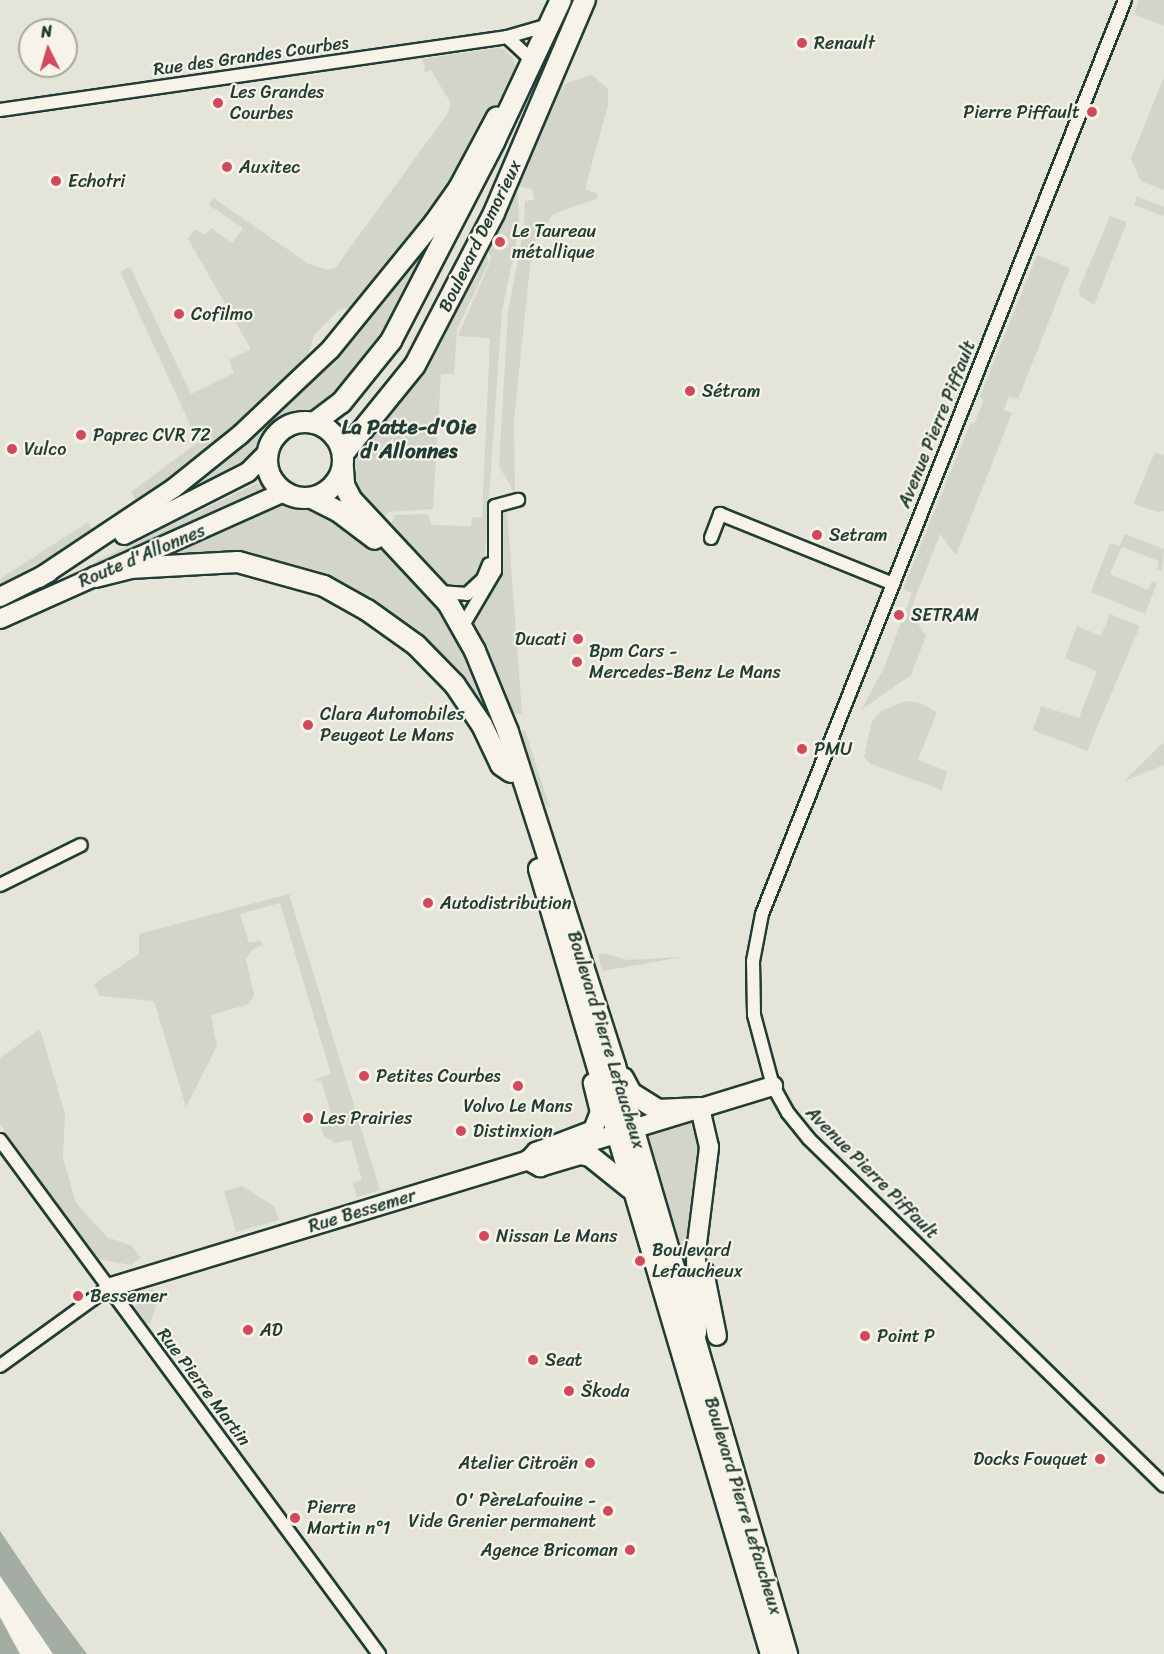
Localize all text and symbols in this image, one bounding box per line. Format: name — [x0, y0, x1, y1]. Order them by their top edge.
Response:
text: N — [40, 17, 53, 46]
north arrow — [18, 18, 78, 78]
street label: Rue des Grandes Courbes — [151, 32, 351, 80]
place label: Renault — [814, 32, 875, 54]
marker: Renault — [795, 36, 809, 50]
place label: Les Grandes Courbes — [230, 82, 325, 124]
marker: Les Grandes Courbes — [211, 96, 225, 110]
place label: Pierre Piffault — [963, 101, 1080, 123]
marker: Pierre Piffault — [1085, 105, 1099, 119]
place label: Auxitec — [239, 156, 300, 178]
street label: Boulevard Demorieux — [434, 157, 526, 315]
marker: Auxitec — [220, 160, 234, 174]
place label: Echotri — [68, 170, 125, 192]
marker: Echotri — [49, 174, 63, 188]
place label: Le Taureau métallique — [512, 221, 596, 264]
marker: Le Taureau métallique — [493, 235, 507, 249]
place label: Cofilmo — [191, 303, 253, 325]
marker: Cofilmo — [172, 307, 186, 321]
street label: Avenue Pierre Piffault — [893, 337, 981, 511]
place label: Sétram — [702, 380, 761, 402]
marker: Sétram — [683, 384, 697, 398]
district label: La Patte-d'Oie d'Allonnes — [341, 414, 477, 464]
place label: Paprec CVR 72 — [93, 424, 211, 446]
marker: Paprec CVR 72 — [74, 428, 88, 442]
place label: Vulco — [24, 438, 67, 460]
marker: Vulco — [5, 442, 19, 456]
street label: Route d'Allonnes — [76, 520, 208, 592]
place label: Setram — [829, 524, 888, 546]
marker: Setram — [810, 528, 824, 542]
place label: SETRAM — [911, 604, 979, 626]
marker: SETRAM — [892, 608, 906, 622]
place label: Ducati — [515, 628, 566, 650]
marker: Ducati — [571, 632, 585, 646]
place label: Bpm Cars - Mercedes-Benz Le Mans — [589, 641, 781, 684]
marker: Bpm Cars - Mercedes-Benz Le Mans — [570, 655, 584, 669]
place label: Clara Automobiles Peugeot Le Mans — [320, 704, 465, 746]
marker: Clara Automobiles Peugeot Le Mans — [301, 718, 315, 732]
place label: PMU — [814, 738, 852, 760]
marker: PMU — [795, 742, 809, 756]
place label: Autodistribution — [440, 892, 571, 914]
marker: Autodistribution — [421, 896, 435, 910]
street label: Boulevard Pierre Lefaucheux — [563, 928, 649, 1152]
place label: Petites Courbes — [376, 1065, 501, 1087]
marker: Petites Courbes — [357, 1069, 371, 1083]
marker: Volvo Le Mans — [511, 1079, 525, 1093]
place label: Volvo Le Mans — [463, 1095, 573, 1117]
street label: Avenue Pierre Piffault — [801, 1102, 943, 1244]
place label: Les Prairies — [320, 1107, 412, 1129]
marker: Les Prairies — [301, 1111, 315, 1125]
place label: Distinxion — [473, 1120, 553, 1142]
marker: Distinxion — [454, 1124, 468, 1138]
street label: Rue Bessemer — [306, 1184, 418, 1238]
place label: Nissan Le Mans — [496, 1225, 617, 1247]
marker: Nissan Le Mans — [477, 1229, 491, 1243]
place label: Boulevard Lefaucheux — [652, 1240, 743, 1282]
marker: Boulevard Lefaucheux — [633, 1254, 647, 1268]
place label: Bessemer — [90, 1285, 166, 1307]
marker: Bessemer — [71, 1289, 85, 1303]
place label: AD — [260, 1319, 283, 1341]
marker: AD — [241, 1323, 255, 1337]
street label: Rue Pierre Martin — [153, 1324, 255, 1450]
place label: Point P — [877, 1325, 935, 1347]
marker: Point P — [858, 1329, 872, 1343]
place label: Seat — [545, 1349, 582, 1371]
marker: Seat — [526, 1353, 540, 1367]
place label: Škoda — [581, 1380, 630, 1402]
marker: Škoda — [562, 1384, 576, 1398]
street label: Boulevard Pierre Lefaucheux — [700, 1394, 786, 1618]
place label: Docks Fouquet — [973, 1448, 1088, 1470]
place label: Atelier Citroën — [459, 1452, 578, 1474]
marker: Docks Fouquet — [1093, 1452, 1107, 1466]
marker: Atelier Citroën — [583, 1456, 597, 1470]
place label: O' PèreLafouine - Vide Grenier permanent — [409, 1490, 596, 1532]
place label: Pierre Martin n°1 — [307, 1497, 391, 1540]
marker: O' PèreLafouine - Vide Grenier permanent — [601, 1504, 615, 1518]
marker: Pierre Martin n°1 — [288, 1511, 302, 1525]
place label: Agence Bricoman — [481, 1539, 618, 1561]
marker: Agence Bricoman — [623, 1543, 637, 1557]

